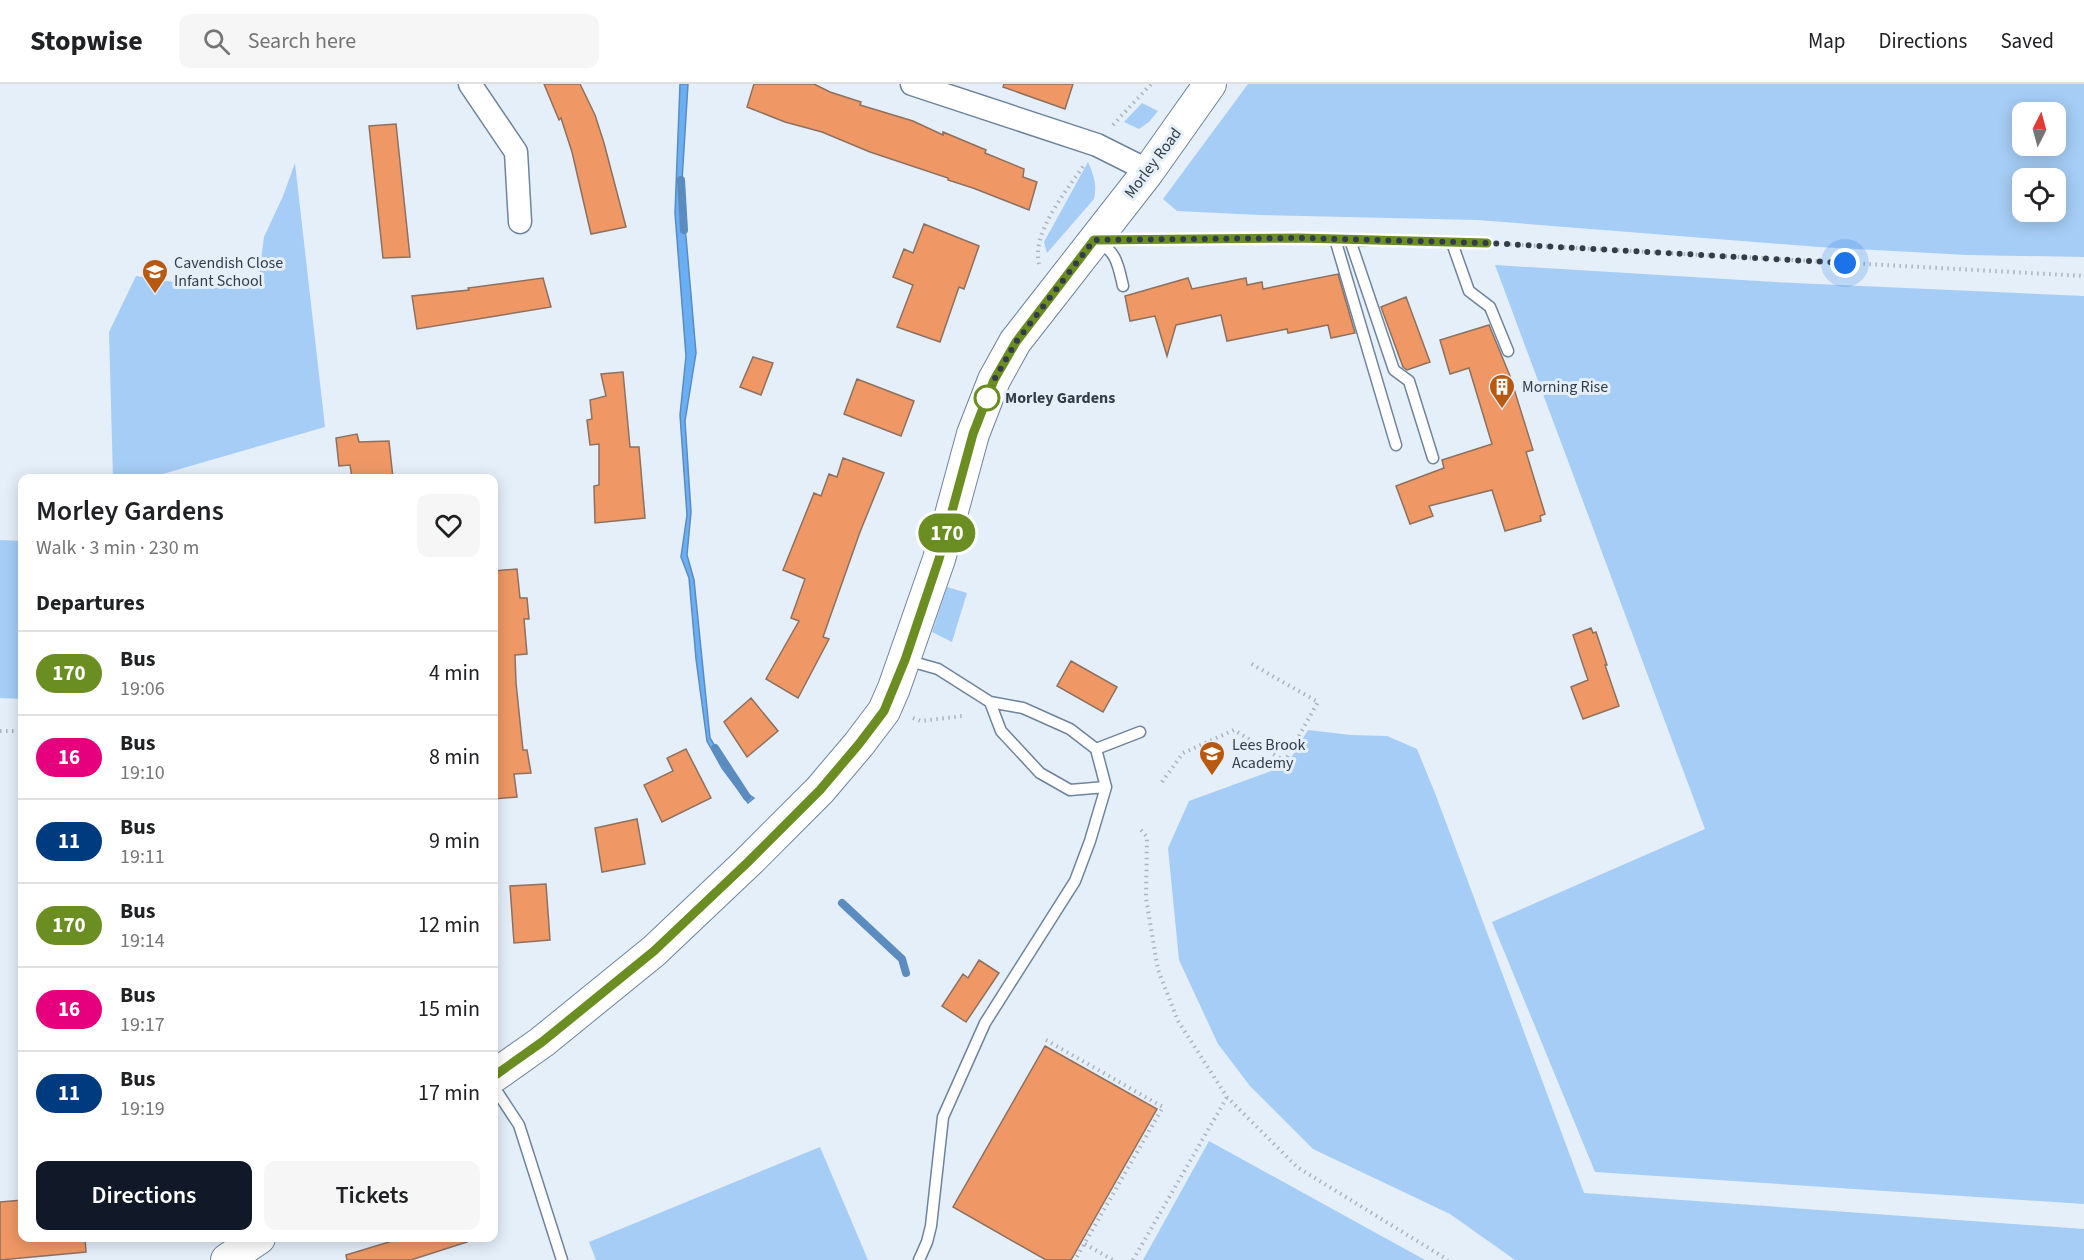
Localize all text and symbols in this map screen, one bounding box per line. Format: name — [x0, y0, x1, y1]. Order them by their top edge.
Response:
search box — [179, 14, 599, 68]
text: Stopwise — [30, 21, 143, 61]
icon: search — [200, 25, 233, 58]
text: Search here — [248, 25, 356, 57]
text: Map — [1808, 26, 1846, 56]
text: Directions — [1879, 26, 1967, 56]
text: Saved — [2000, 26, 2054, 56]
north arrow — [2012, 102, 2066, 156]
map controls — [2012, 102, 2066, 222]
street label: Morley Road — [1119, 123, 1187, 203]
button: locate — [2012, 168, 2066, 222]
your location — [1830, 248, 1860, 278]
place label: Cavendish Close Infant School — [174, 252, 283, 292]
school or university icon: Cavendish Close Infant School — [140, 257, 170, 295]
building icon: Morning Rise — [1487, 372, 1517, 410]
place label: Morning Rise — [1522, 376, 1608, 398]
marker: Morley Gardens — [974, 385, 1000, 411]
place label: Morley Gardens — [1005, 387, 1115, 409]
text: Morley Gardens — [36, 491, 224, 531]
button: heart — [417, 494, 480, 557]
line badge: 170 — [912, 514, 982, 552]
text: 170 — [930, 518, 964, 548]
text: Walk · 3 min · 230 m — [36, 534, 199, 562]
text: Departures — [36, 587, 145, 619]
text: Bus — [120, 643, 156, 675]
text: 4 min — [429, 657, 480, 689]
text: 170 — [52, 658, 86, 688]
text: 19:06 — [120, 675, 165, 703]
text: Bus — [120, 727, 156, 759]
place label: Lees Brook Academy — [1232, 734, 1306, 774]
school or university icon: Lees Brook Academy — [1197, 739, 1227, 777]
text: 8 min — [429, 741, 480, 773]
text: 16 — [58, 742, 80, 772]
text: 19:10 — [120, 759, 165, 787]
text: Bus — [120, 811, 156, 843]
text: 9 min — [429, 825, 480, 857]
text: 11 — [58, 826, 80, 856]
text: 19:11 — [120, 843, 165, 871]
text: Bus — [120, 895, 156, 927]
text: 12 min — [418, 909, 480, 941]
text: 170 — [52, 910, 86, 940]
text: 19:14 — [120, 927, 165, 955]
text: Bus — [120, 979, 156, 1011]
text: 15 min — [418, 993, 480, 1025]
text: 16 — [58, 994, 80, 1024]
text: 19:17 — [120, 1011, 165, 1039]
text: Bus — [120, 1063, 156, 1095]
text: 17 min — [418, 1077, 480, 1109]
text: 11 — [58, 1078, 80, 1108]
text: 19:19 — [120, 1095, 165, 1123]
button: Directions — [36, 1161, 252, 1230]
button: Tickets — [264, 1161, 480, 1230]

